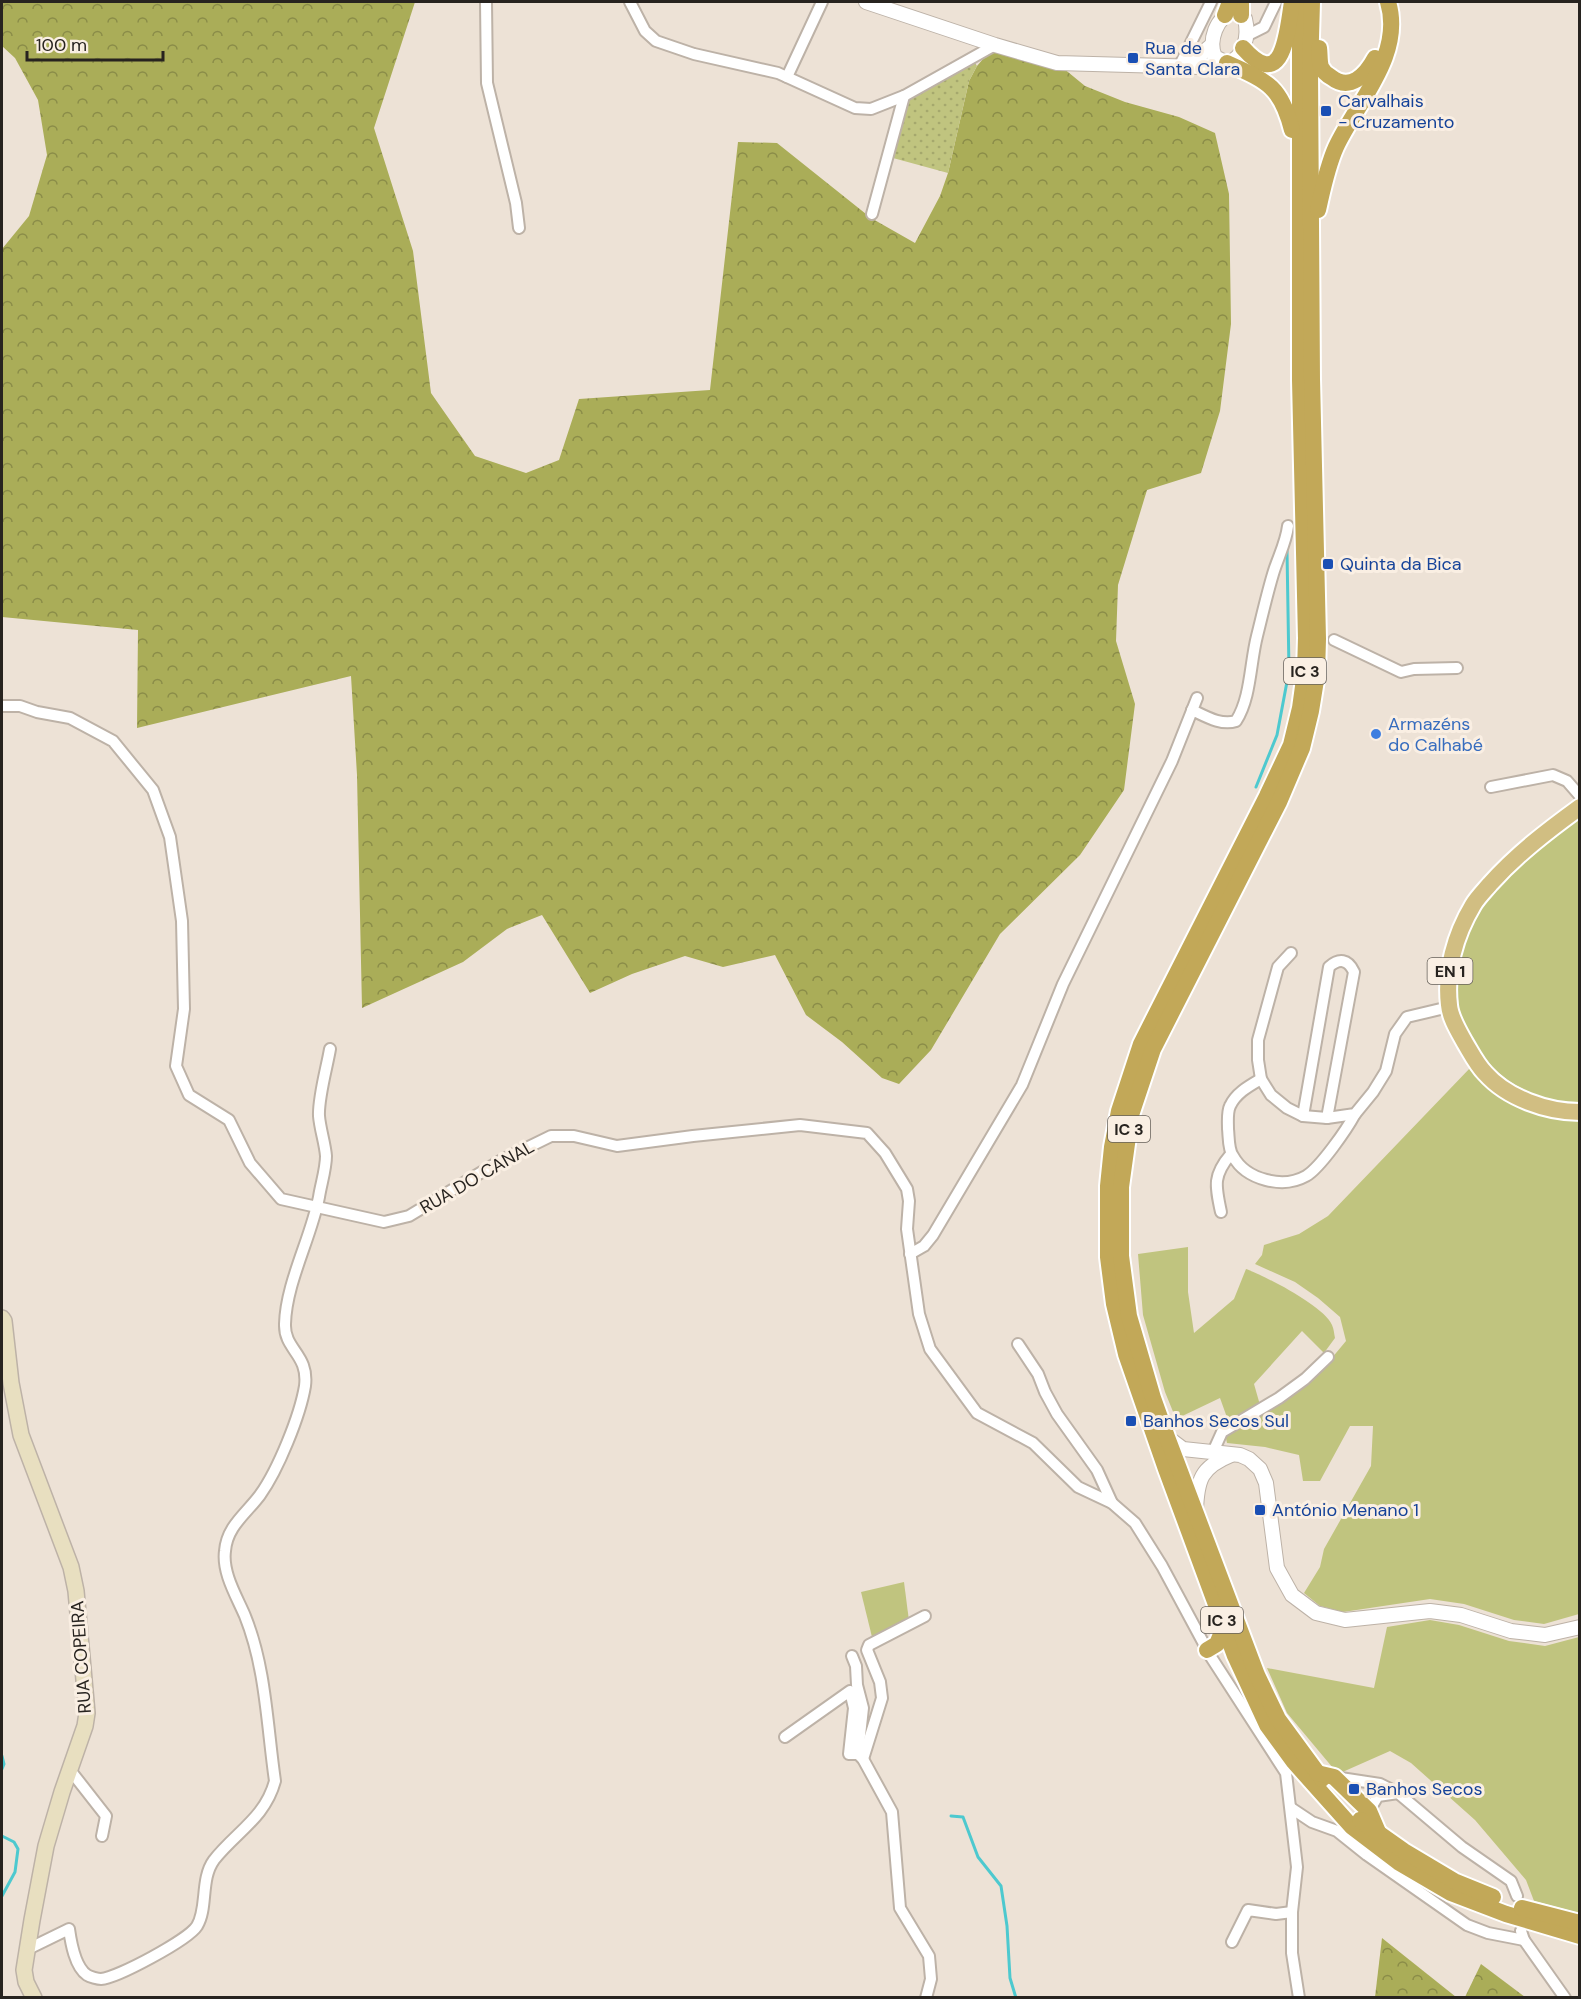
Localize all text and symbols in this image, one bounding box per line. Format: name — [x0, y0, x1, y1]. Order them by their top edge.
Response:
scale bar — [27, 24, 164, 62]
text: 100 m — [36, 33, 87, 57]
place label: Rua de Santa Clara — [1145, 36, 1240, 81]
marker: Rua de Santa Clara — [1126, 51, 1140, 65]
place label: Carvalhais - Cruzamento — [1338, 89, 1455, 134]
marker: Carvalhais - Cruzamento — [1319, 104, 1333, 118]
place label: Quinta da Bica — [1340, 552, 1462, 576]
marker: Quinta da Bica — [1321, 557, 1335, 571]
road number: IC 3 — [1284, 658, 1326, 684]
place label: Armazéns do Calhabé — [1388, 712, 1483, 757]
marker: Armazéns do Calhabé — [1369, 727, 1383, 741]
road number: EN 1 — [1428, 958, 1472, 984]
road number: IC 3 — [1108, 1116, 1150, 1142]
street label: RUA DO CANAL — [415, 1135, 539, 1219]
place label: Banhos Secos Sul — [1143, 1409, 1289, 1433]
marker: Banhos Secos Sul — [1124, 1414, 1138, 1428]
place label: António Menano 1 — [1272, 1498, 1419, 1522]
marker: António Menano 1 — [1253, 1503, 1267, 1517]
street label: RUA COPEIRA — [65, 1600, 97, 1714]
road number: IC 3 — [1201, 1607, 1243, 1633]
place label: Banhos Secos — [1366, 1777, 1483, 1801]
marker: Banhos Secos — [1347, 1782, 1361, 1796]

